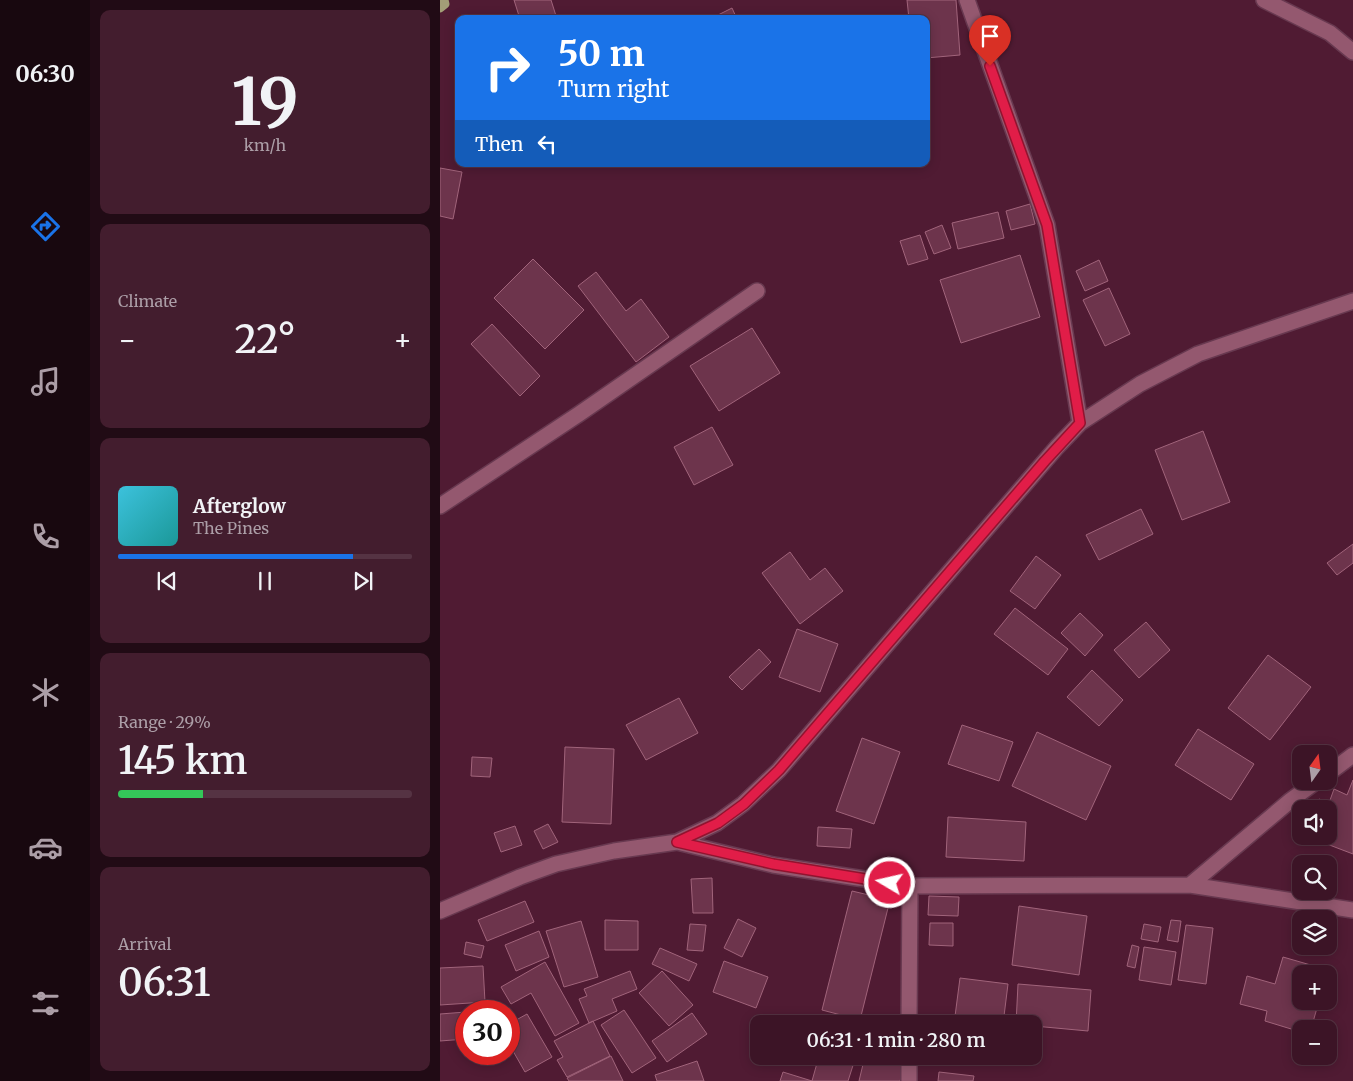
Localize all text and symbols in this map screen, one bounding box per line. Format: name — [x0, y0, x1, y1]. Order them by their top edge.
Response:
pin — [969, 15, 1011, 66]
icon: arrive — [976, 22, 1004, 50]
text: 50 m — [558, 32, 645, 76]
icon: right — [475, 35, 540, 100]
text: 06:30 — [15, 60, 75, 88]
text: 19 — [231, 61, 299, 143]
text: Turn right — [558, 75, 669, 103]
icon: left — [533, 130, 561, 158]
text: Then — [475, 132, 523, 156]
text: km/h — [244, 135, 286, 155]
icon: directions — [28, 209, 63, 244]
text: Climate — [118, 291, 177, 311]
text: 22° — [234, 316, 296, 363]
text: − — [118, 322, 137, 358]
text: + — [393, 322, 412, 358]
icon: music — [28, 364, 63, 399]
text: Afterglow — [193, 494, 286, 518]
text: The Pines — [193, 518, 269, 538]
icon: phone — [28, 519, 63, 554]
icon: previous — [153, 567, 181, 595]
icon: pause — [251, 567, 279, 595]
icon: next — [349, 567, 377, 595]
icon: climate — [28, 675, 63, 710]
text: Range · 29% — [118, 712, 211, 732]
text: 145 km — [118, 737, 247, 784]
north arrow — [1292, 745, 1338, 790]
map controls — [1292, 745, 1337, 1065]
button: sound — [1292, 800, 1337, 845]
icon: car — [28, 830, 63, 865]
button: search — [1292, 855, 1337, 900]
position arrow — [863, 856, 915, 908]
button: layers — [1292, 910, 1337, 955]
text: Arrival — [118, 934, 171, 954]
text: 06:31 — [118, 959, 211, 1006]
button: + — [1292, 965, 1337, 1010]
icon: filters — [28, 986, 63, 1021]
speed limit sign: 30 — [455, 1000, 520, 1065]
button: − — [1292, 1020, 1337, 1065]
text: 06:31 · 1 min · 280 m — [807, 1028, 985, 1052]

